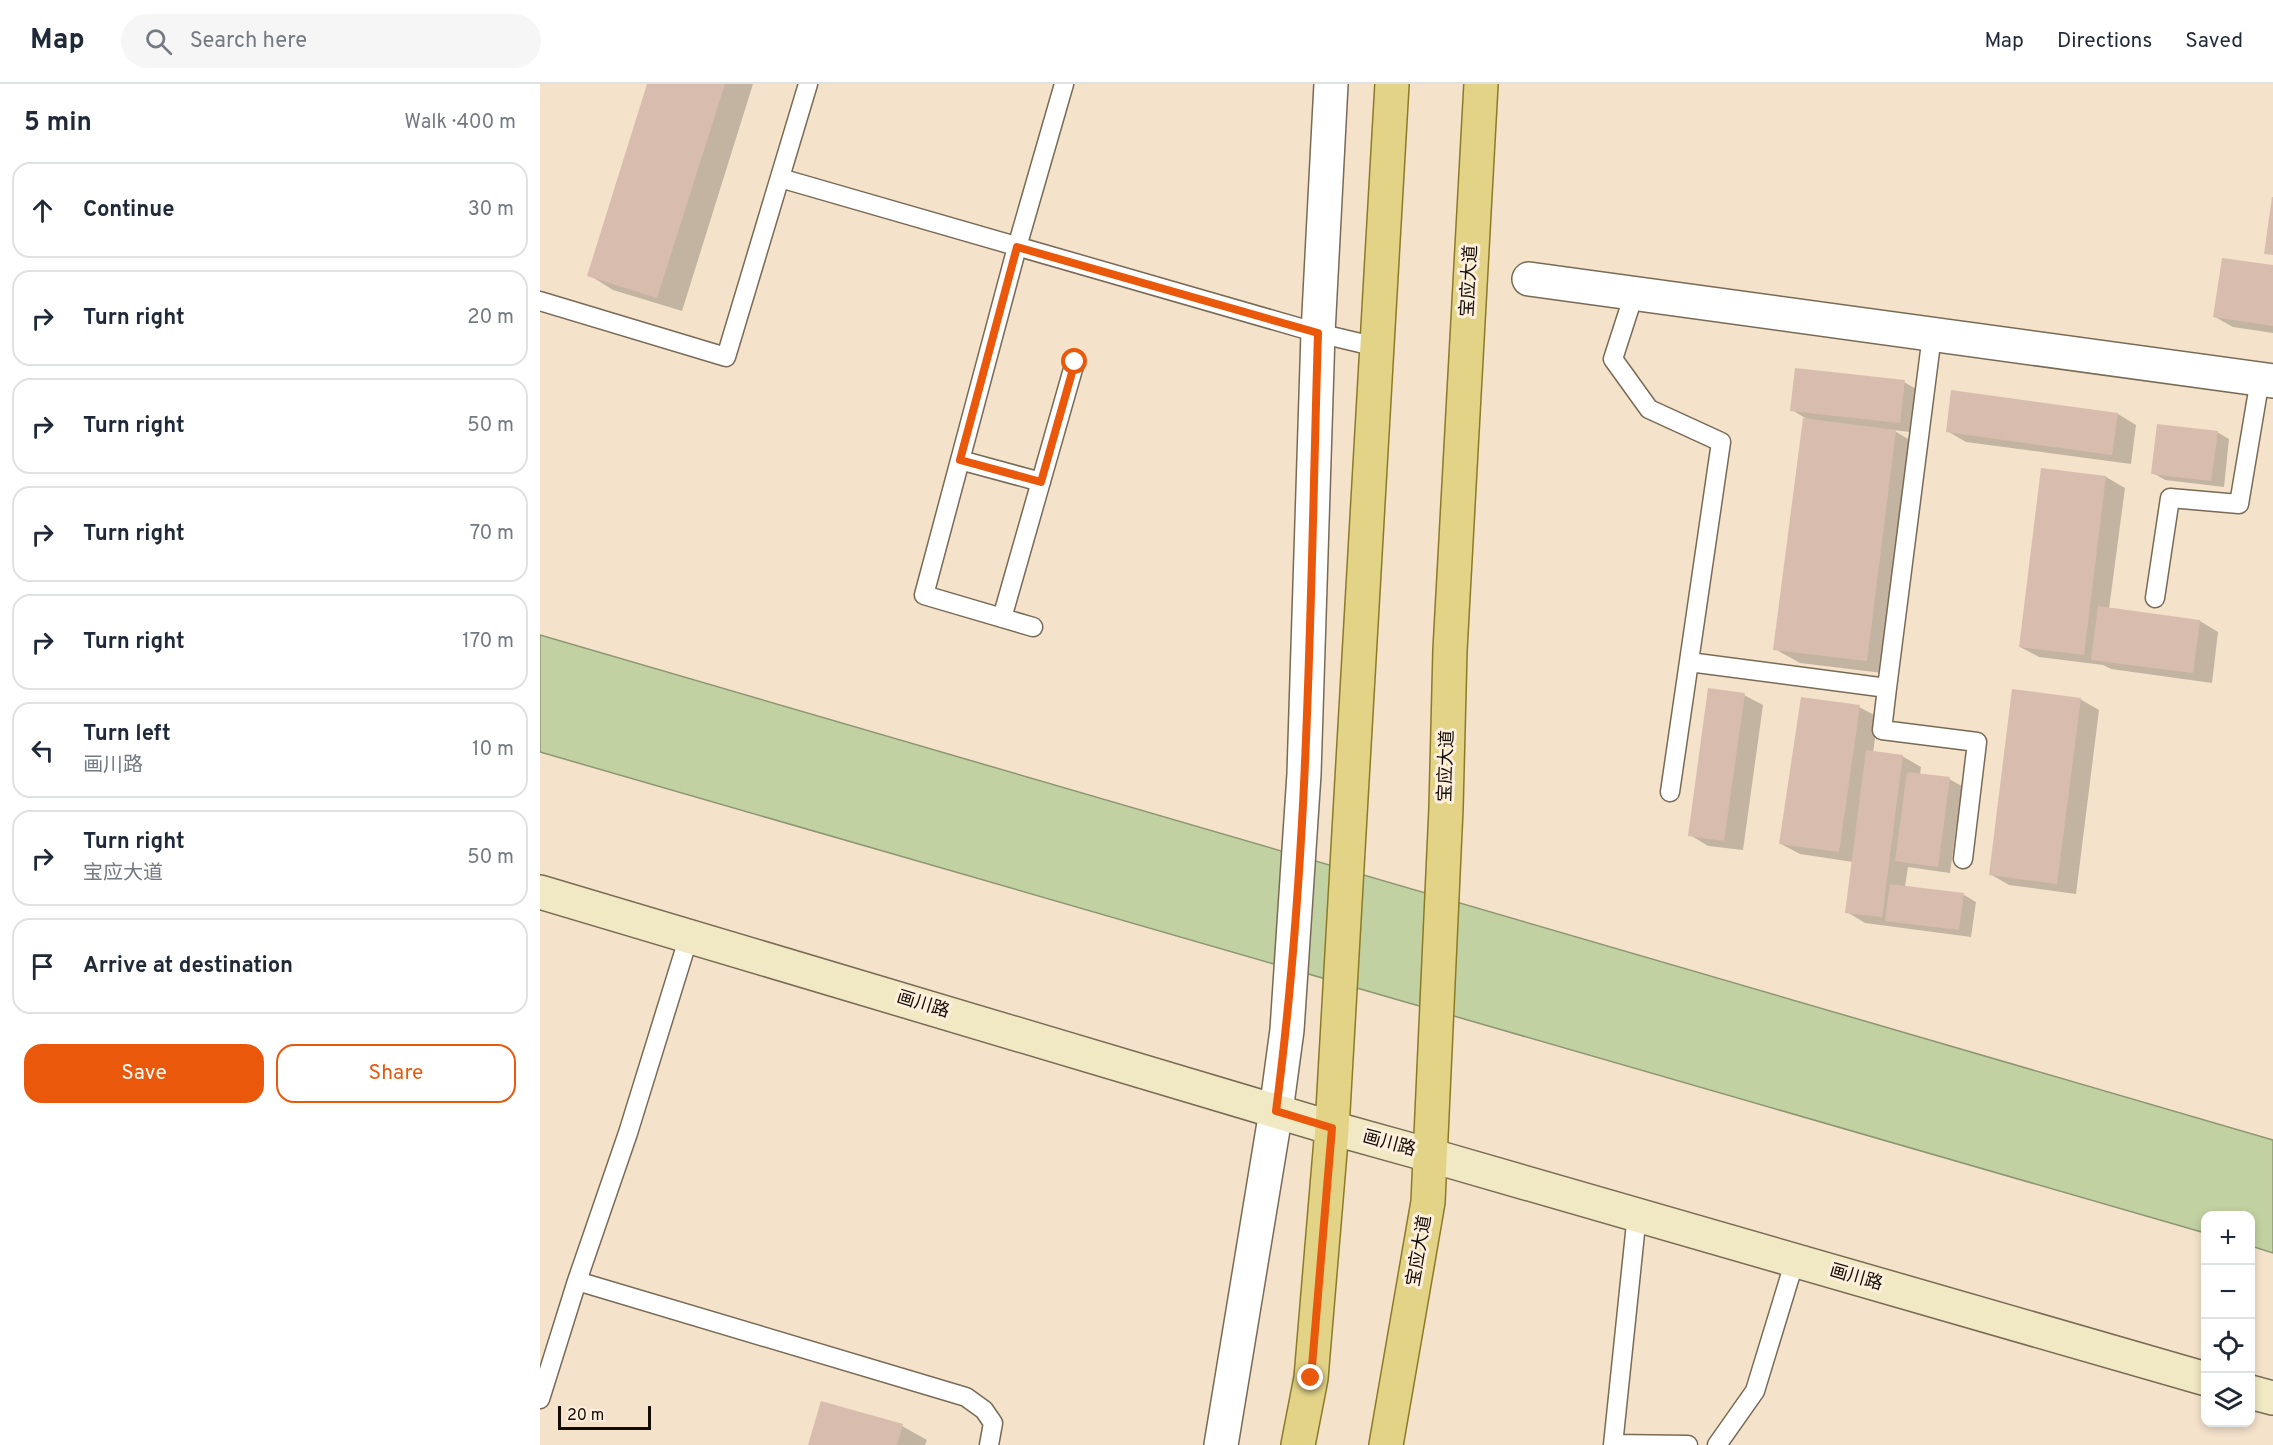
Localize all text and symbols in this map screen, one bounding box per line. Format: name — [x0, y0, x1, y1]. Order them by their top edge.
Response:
search box — [121, 14, 541, 68]
text: Map — [30, 23, 85, 59]
icon: search — [142, 25, 175, 58]
text: Search here — [190, 28, 307, 55]
text: Map — [1984, 28, 2024, 55]
text: Directions — [2057, 28, 2152, 55]
text: Saved — [2185, 28, 2243, 55]
text: 5 min — [24, 107, 92, 140]
text: Walk · 400 m — [404, 110, 516, 136]
icon: ahead — [26, 194, 59, 227]
text: Continue — [83, 197, 174, 224]
text: 30 m — [468, 197, 514, 223]
street label: 宝应大道 — [1457, 244, 1483, 318]
icon: right — [26, 302, 59, 335]
text: Turn right — [83, 305, 185, 332]
text: 20 m — [467, 305, 514, 331]
route start — [1061, 348, 1087, 374]
icon: right — [26, 410, 59, 443]
text: Turn right — [83, 413, 185, 440]
text: 50 m — [467, 413, 514, 439]
icon: right — [26, 518, 59, 551]
text: Turn right — [83, 521, 185, 548]
text: 70 m — [470, 521, 514, 547]
icon: right — [26, 626, 59, 659]
text: Turn right — [83, 629, 185, 656]
text: 170 m — [462, 629, 514, 655]
text: Turn left — [83, 721, 171, 748]
street label: 宝应大道 — [1434, 730, 1460, 802]
icon: left — [26, 734, 59, 767]
text: 10 m — [472, 737, 514, 763]
text: 画川路 — [83, 753, 143, 779]
text: Turn right — [83, 829, 185, 856]
icon: right — [26, 842, 59, 875]
text: 50 m — [467, 845, 514, 871]
text: 宝应大道 — [83, 861, 163, 887]
icon: arrive — [26, 950, 59, 983]
text: Arrive at destination — [83, 953, 293, 980]
street label: 画川路 — [894, 986, 952, 1024]
button: Save — [24, 1044, 264, 1103]
button: Share — [276, 1044, 516, 1103]
street label: 画川路 — [1360, 1126, 1418, 1162]
map controls — [2201, 1211, 2255, 1427]
button: + — [2201, 1211, 2255, 1265]
street label: 宝应大道 — [1402, 1214, 1438, 1288]
street label: 画川路 — [1827, 1260, 1885, 1296]
button: − — [2201, 1265, 2255, 1319]
button: locate — [2201, 1319, 2255, 1373]
route end — [1297, 1364, 1323, 1390]
button: layers — [2201, 1373, 2255, 1427]
scale bar — [558, 1403, 651, 1430]
text: 20 m — [567, 1406, 604, 1426]

